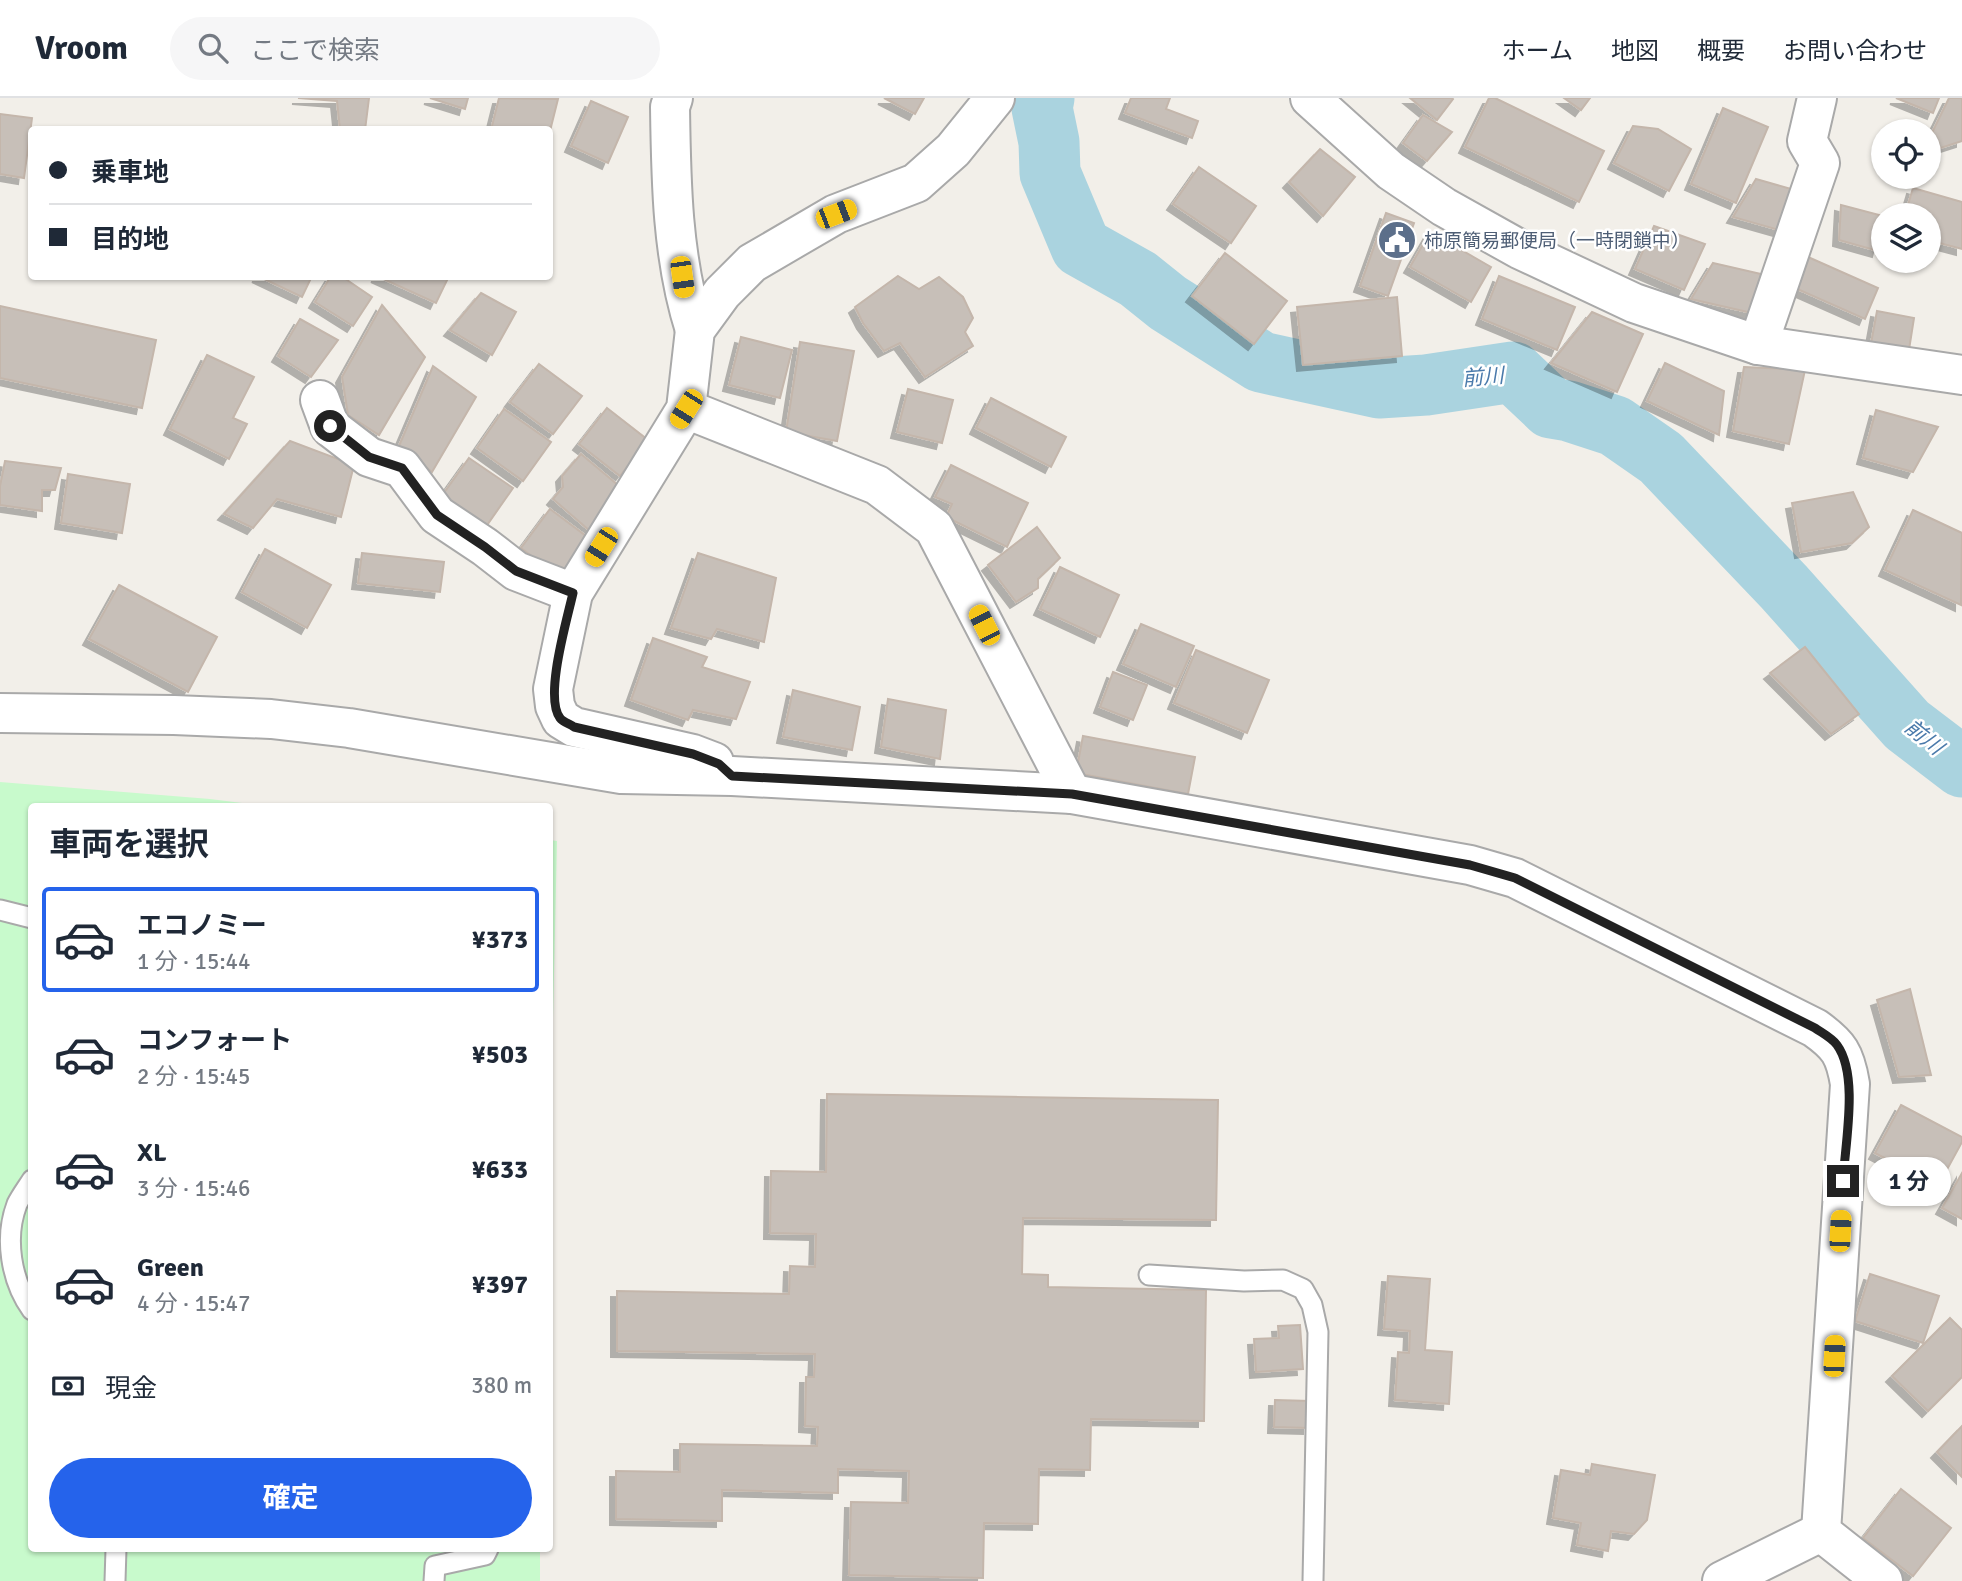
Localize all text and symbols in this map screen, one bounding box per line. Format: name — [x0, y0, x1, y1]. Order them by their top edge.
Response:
search box — [170, 17, 660, 80]
text: Vroom — [35, 28, 128, 69]
icon: search — [194, 29, 232, 67]
text: ここで検索 — [250, 35, 380, 67]
text: ホーム — [1502, 36, 1573, 66]
text: 地図 — [1611, 36, 1659, 66]
text: 概要 — [1697, 36, 1745, 66]
text: お問い合わせ — [1783, 36, 1927, 66]
map controls — [1871, 119, 1941, 273]
button: locate — [1871, 119, 1941, 189]
text: 乗車地 — [91, 157, 169, 189]
car — [813, 197, 860, 231]
button: layers — [1871, 203, 1941, 273]
public building icon: 柿原簡易郵便局（一時閉鎖中） — [1376, 219, 1418, 261]
text: 目的地 — [91, 224, 169, 256]
place label: 柿原簡易郵便局（一時閉鎖中） — [1424, 229, 1690, 253]
car — [669, 255, 696, 299]
water label: 前川 — [1461, 362, 1507, 392]
car — [666, 386, 707, 432]
route start — [314, 410, 346, 442]
car — [581, 524, 622, 570]
car — [966, 602, 1003, 648]
water label: 前川 — [1899, 714, 1950, 762]
text: 車両を選択 — [49, 825, 209, 864]
icon: car — [53, 908, 116, 971]
text: エコノミー — [137, 910, 267, 942]
text: ¥373 — [472, 924, 528, 956]
text: 1 分 · 15:44 — [137, 947, 250, 976]
icon: car — [53, 1023, 116, 1086]
text: コンフォート — [137, 1025, 292, 1057]
text: ¥503 — [472, 1039, 528, 1071]
text: 2 分 · 15:45 — [137, 1062, 250, 1091]
text: XL — [137, 1137, 167, 1169]
icon: car — [53, 1138, 116, 1201]
text: ¥633 — [472, 1154, 528, 1186]
callout: 1 分 — [1868, 1156, 1952, 1206]
route end — [1827, 1165, 1859, 1197]
text: 1 分 — [1889, 1167, 1929, 1196]
text: 3 分 · 15:46 — [137, 1174, 250, 1203]
car — [1829, 1209, 1852, 1253]
text: Green — [137, 1252, 204, 1284]
icon: car — [53, 1253, 116, 1316]
text: ¥397 — [472, 1269, 528, 1301]
text: 4 分 · 15:47 — [137, 1289, 250, 1318]
car — [1823, 1334, 1846, 1378]
icon: cash — [49, 1367, 87, 1405]
text: 380 m — [471, 1371, 532, 1400]
text: 現金 — [105, 1373, 157, 1405]
button: 確定 — [49, 1458, 532, 1538]

